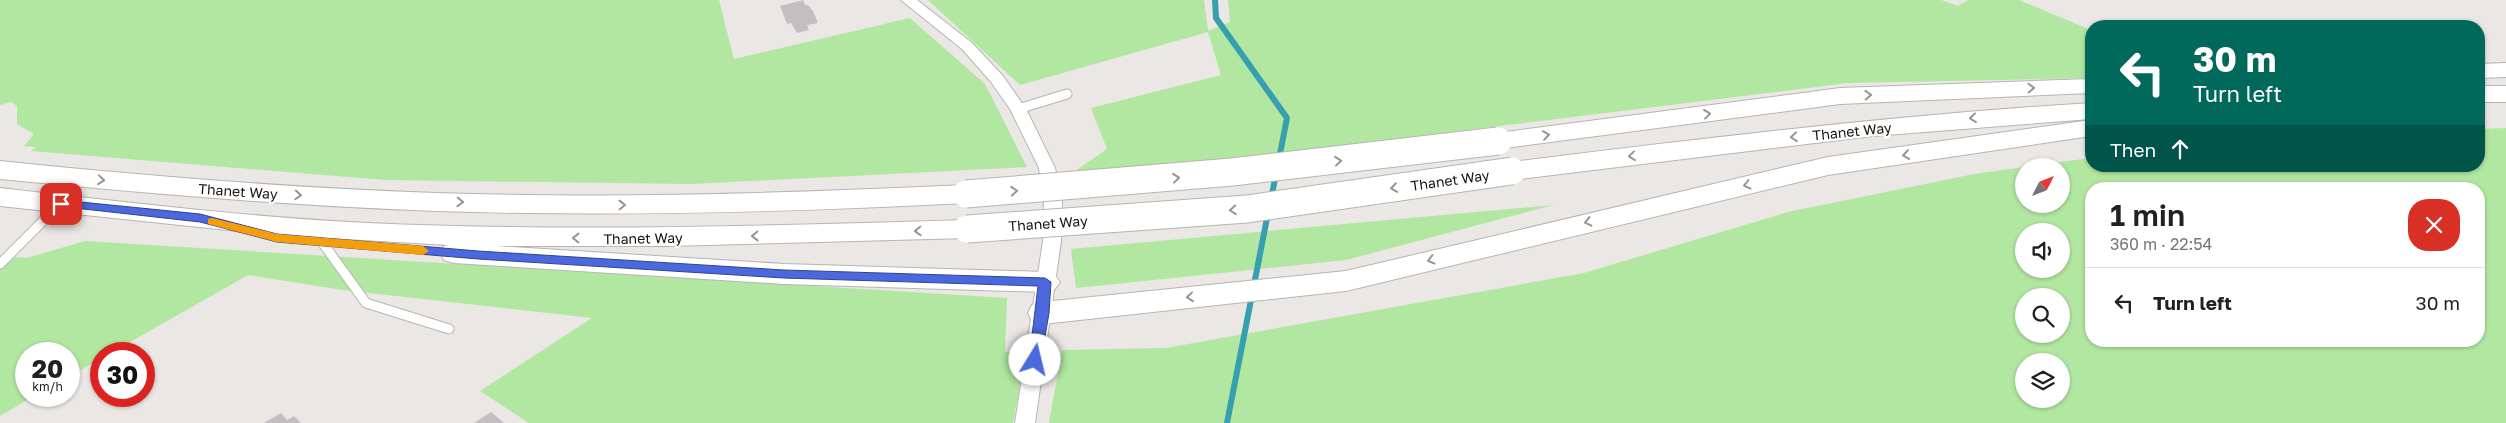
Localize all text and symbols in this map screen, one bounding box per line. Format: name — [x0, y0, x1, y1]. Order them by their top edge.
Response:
text: 30 m — [2193, 38, 2276, 80]
icon: left — [2110, 40, 2175, 105]
text: Turn left — [2193, 80, 2282, 107]
one-way arrow — [2027, 83, 2035, 94]
one-way arrow — [1865, 90, 1873, 100]
one-way arrow — [1703, 109, 1711, 119]
one-way arrow — [1968, 112, 1976, 123]
street label: Thanet Way — [1812, 118, 1893, 144]
one-way arrow — [1542, 130, 1550, 141]
one-way arrow — [1789, 131, 1797, 142]
icon: ahead — [2166, 135, 2194, 163]
text: Then — [2110, 138, 2156, 161]
one-way arrow — [1902, 149, 1910, 160]
one-way arrow — [1628, 150, 1636, 161]
one-way arrow — [1334, 156, 1342, 167]
north arrow — [2015, 158, 2070, 212]
map controls — [2015, 158, 2070, 408]
street label: Thanet Way — [1410, 166, 1491, 194]
one-way arrow — [1173, 173, 1181, 184]
one-way arrow — [97, 174, 105, 185]
one-way arrow — [1742, 179, 1751, 190]
street label: Thanet Way — [198, 180, 278, 202]
pin — [40, 183, 82, 225]
one-way arrow — [1390, 183, 1398, 193]
one-way arrow — [1011, 185, 1019, 196]
icon: arrive — [47, 190, 75, 218]
one-way arrow — [294, 190, 302, 201]
one-way arrow — [456, 197, 464, 208]
text: 1 min — [2110, 197, 2185, 233]
button: close — [2408, 199, 2460, 251]
one-way arrow — [619, 200, 627, 210]
one-way arrow — [1229, 204, 1237, 215]
street label: Thanet Way — [1008, 212, 1088, 234]
one-way arrow — [1584, 216, 1593, 227]
button: sound — [2015, 223, 2070, 278]
one-way arrow — [914, 226, 922, 236]
street label: Thanet Way — [603, 229, 683, 247]
one-way arrow — [751, 230, 759, 241]
one-way arrow — [571, 233, 579, 244]
text: 360 m · 22:54 — [2110, 234, 2212, 254]
one-way arrow — [1427, 255, 1435, 265]
button: search — [2015, 288, 2070, 343]
icon: left — [2110, 289, 2138, 317]
one-way arrow — [1185, 291, 1193, 302]
text: Turn left — [2153, 291, 2232, 314]
text: 30 m — [2416, 291, 2460, 314]
position arrow — [1008, 333, 1060, 385]
speed limit sign: 30 — [90, 342, 155, 407]
text: 20 — [32, 353, 63, 384]
button: layers — [2015, 353, 2070, 408]
text: km/h — [32, 379, 63, 394]

